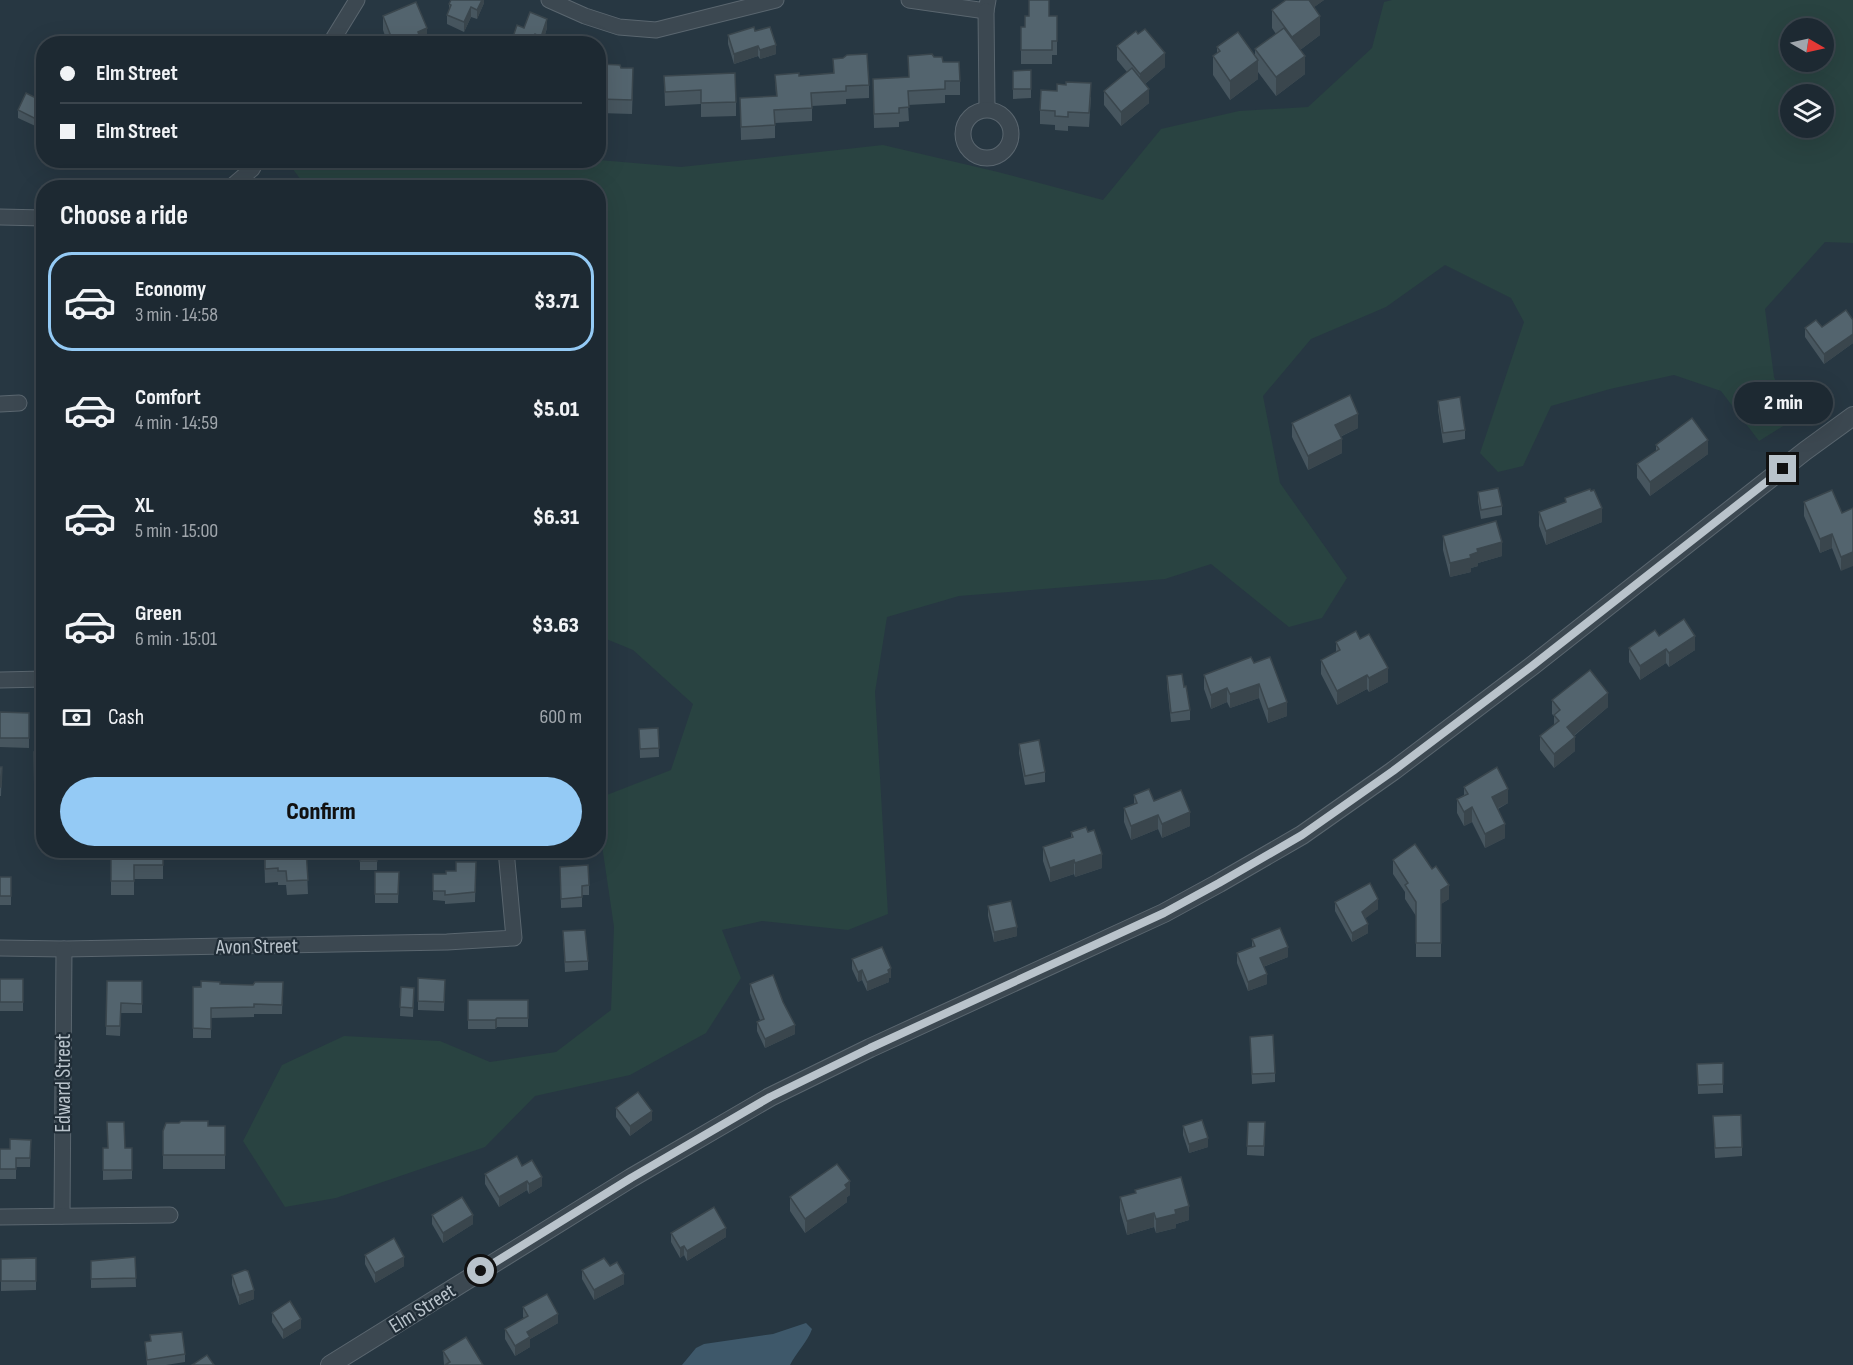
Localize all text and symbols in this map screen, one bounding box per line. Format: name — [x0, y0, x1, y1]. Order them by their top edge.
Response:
north arrow — [1780, 18, 1834, 72]
map controls — [1780, 18, 1834, 138]
text: Elm Street — [96, 60, 178, 87]
button: layers — [1780, 84, 1834, 138]
text: Elm Street — [96, 118, 178, 145]
text: Choose a ride — [60, 200, 188, 232]
icon: car — [63, 275, 117, 329]
text: Economy — [135, 276, 206, 303]
text: $3.71 — [534, 288, 579, 315]
text: 3 min · 14:58 — [135, 303, 218, 327]
callout: 2 min — [1734, 382, 1832, 424]
icon: car — [63, 383, 117, 437]
text: Comfort — [135, 384, 201, 411]
text: 2 min — [1764, 391, 1803, 415]
text: $5.01 — [533, 396, 579, 423]
text: 4 min · 14:59 — [135, 411, 218, 435]
route end — [1769, 455, 1796, 482]
icon: car — [63, 491, 117, 545]
text: XL — [135, 492, 154, 519]
text: $6.31 — [533, 504, 579, 531]
text: 5 min · 15:00 — [135, 519, 218, 543]
icon: car — [63, 599, 117, 653]
text: Green — [135, 600, 182, 627]
text: $3.63 — [532, 612, 579, 639]
text: 6 min · 15:01 — [135, 627, 217, 651]
icon: cash — [60, 701, 93, 734]
text: Cash — [108, 704, 144, 731]
text: 600 m — [539, 705, 582, 729]
button: Confirm — [60, 777, 582, 846]
street label: Avon Street — [215, 933, 298, 960]
street label: Edward Street — [51, 1034, 76, 1132]
route start — [467, 1257, 494, 1284]
street label: Elm Street — [384, 1278, 460, 1339]

